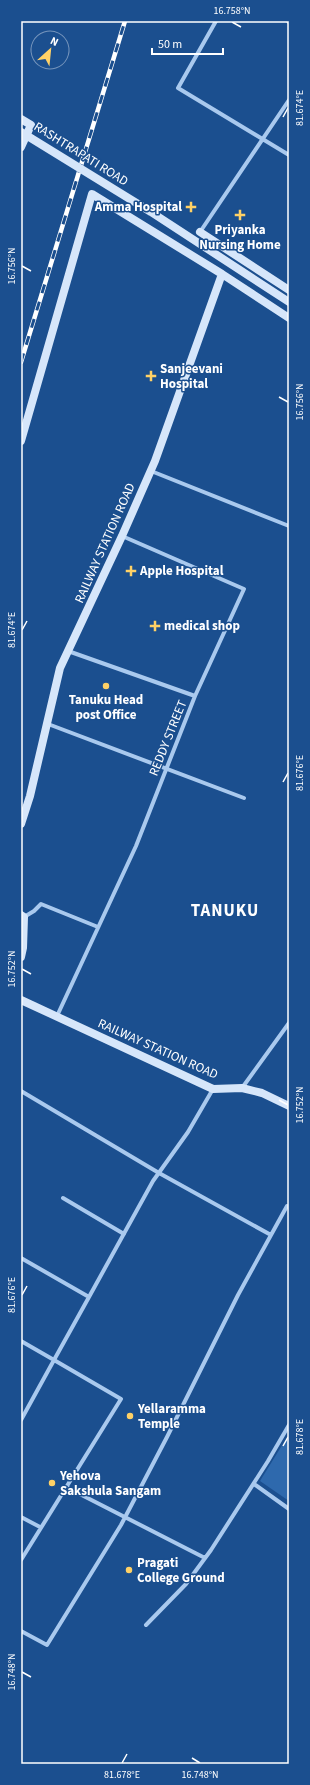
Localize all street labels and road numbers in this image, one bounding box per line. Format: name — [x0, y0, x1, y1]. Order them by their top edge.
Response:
street label: RASHTRAPATI ROAD — [30, 118, 132, 190]
street label: RAILWAY STATION ROAD — [70, 480, 140, 606]
street label: REDDY STREET — [145, 697, 191, 779]
street label: RAILWAY STATION ROAD — [95, 1014, 221, 1084]

